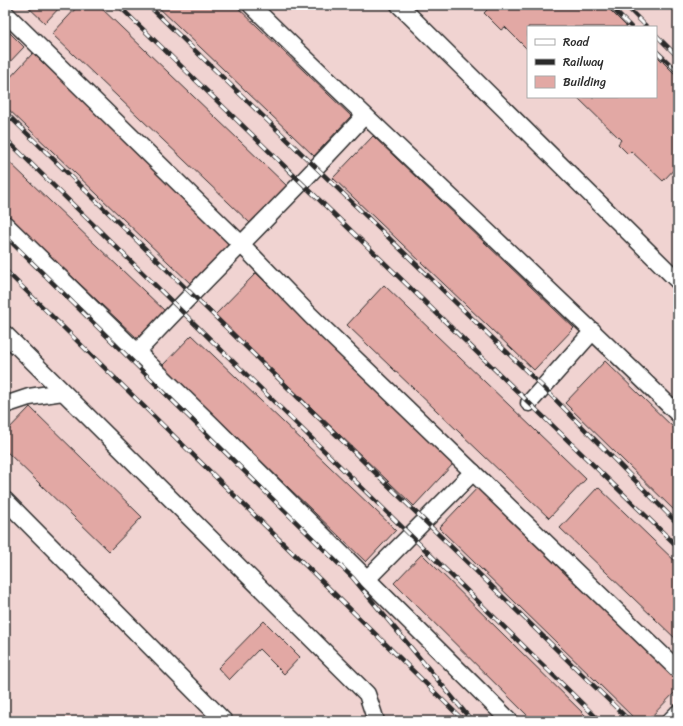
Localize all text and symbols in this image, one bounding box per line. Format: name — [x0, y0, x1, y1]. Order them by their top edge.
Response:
legend — [527, 26, 657, 98]
text: Road — [563, 31, 590, 53]
text: Railway — [563, 51, 604, 73]
text: Building — [563, 71, 606, 93]

